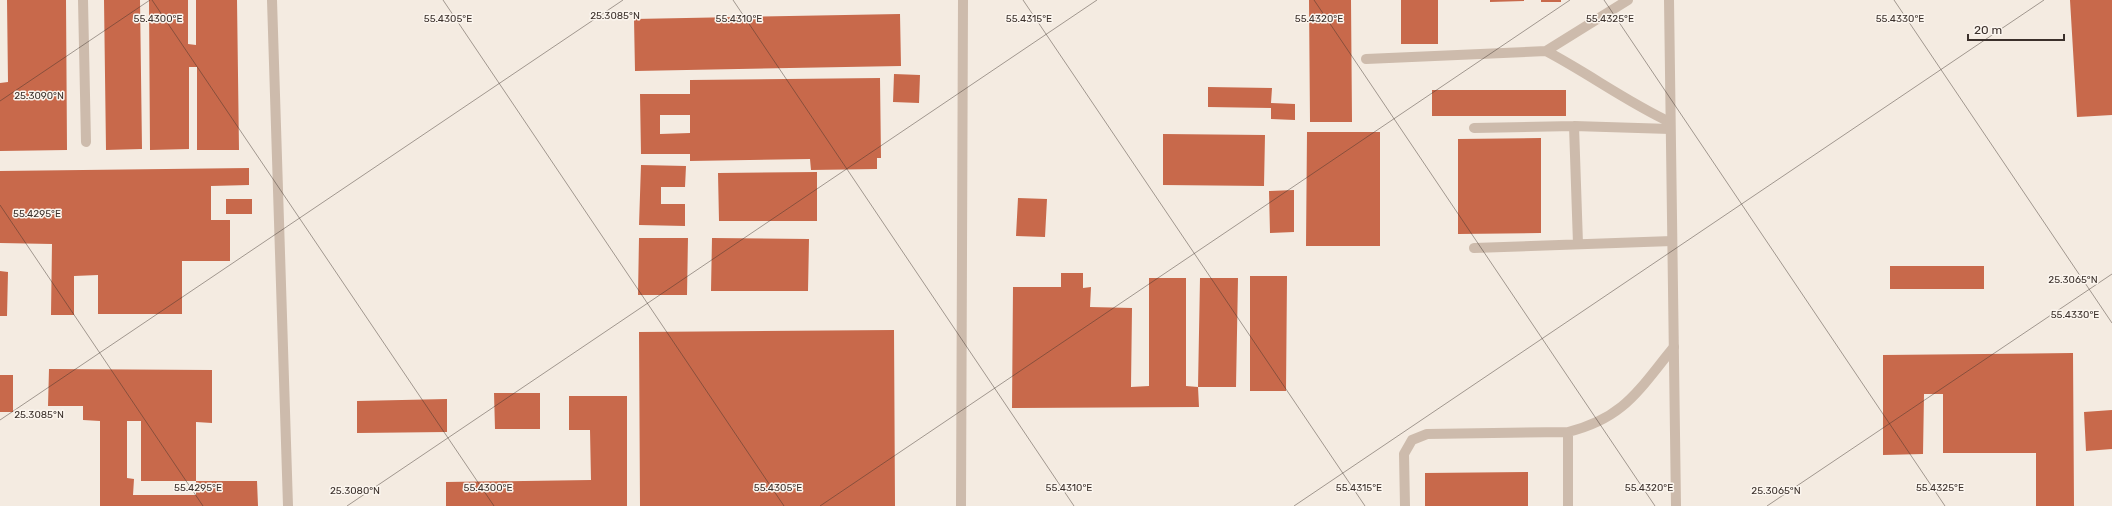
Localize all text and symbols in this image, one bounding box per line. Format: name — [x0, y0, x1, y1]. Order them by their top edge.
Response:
text: 25.3085°N — [590, 10, 640, 22]
text: 55.4300°E — [133, 13, 183, 25]
text: 55.4305°E — [424, 13, 472, 25]
text: 55.4310°E — [716, 13, 762, 25]
text: 55.4315°E — [1006, 13, 1052, 25]
text: 55.4320°E — [1295, 13, 1343, 25]
text: 55.4325°E — [1586, 13, 1634, 25]
text: 55.4330°E — [1876, 13, 1924, 25]
scale bar — [1968, 16, 2064, 42]
text: 20 m — [1974, 23, 2002, 37]
text: 25.3090°N — [14, 90, 64, 102]
text: 55.4295°E — [13, 208, 61, 220]
text: 25.3065°N — [2048, 274, 2098, 286]
text: 55.4330°E — [2051, 309, 2099, 321]
text: 25.3085°N — [14, 409, 64, 421]
text: 55.4295°E — [174, 482, 222, 494]
text: 55.4300°E — [463, 482, 513, 494]
text: 55.4305°E — [754, 482, 802, 494]
text: 55.4310°E — [1046, 482, 1092, 494]
text: 55.4315°E — [1336, 482, 1382, 494]
text: 55.4320°E — [1625, 482, 1673, 494]
text: 55.4325°E — [1916, 482, 1964, 494]
text: 25.3080°N — [330, 485, 380, 497]
text: 25.3065°N — [1751, 485, 1801, 497]

